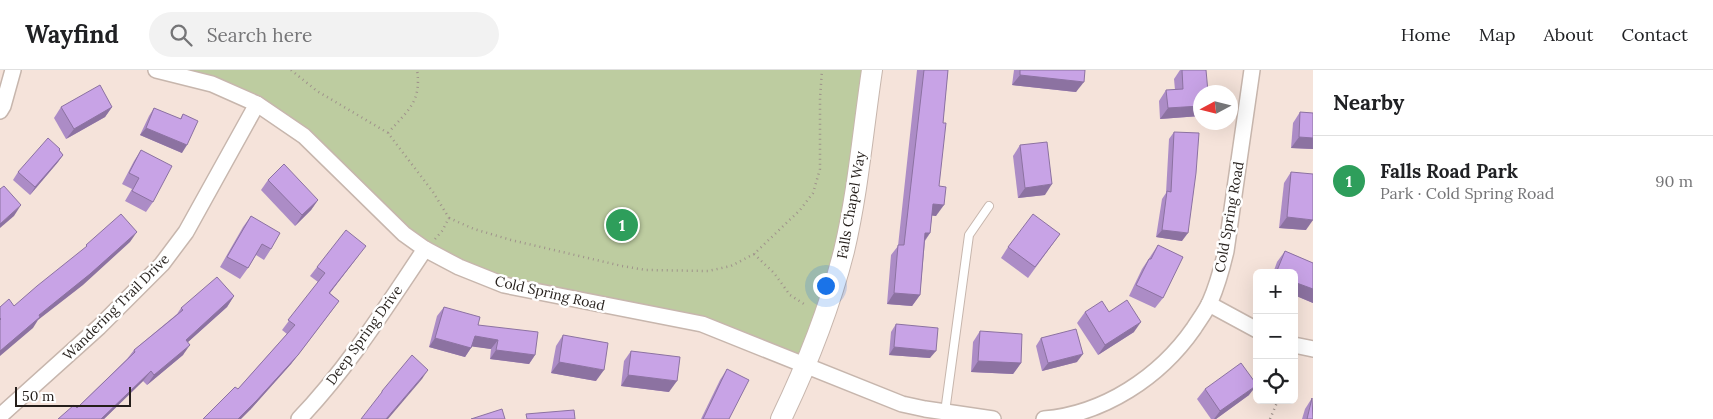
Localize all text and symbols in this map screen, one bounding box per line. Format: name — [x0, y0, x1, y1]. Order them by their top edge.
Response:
search box — [149, 12, 499, 57]
text: Wayfind — [25, 19, 119, 50]
icon: search — [167, 21, 195, 49]
text: Search here — [207, 23, 312, 47]
text: Home — [1401, 23, 1451, 46]
text: Map — [1479, 23, 1515, 46]
text: About — [1543, 23, 1593, 46]
text: Contact — [1621, 23, 1688, 46]
north arrow — [1193, 85, 1238, 130]
text: Nearby — [1333, 89, 1404, 116]
street label: Falls Chapel Way — [833, 149, 869, 260]
text: Falls Road Park — [1380, 159, 1518, 183]
street label: Cold Spring Road — [1210, 160, 1248, 274]
text: 1 — [1346, 171, 1352, 191]
text: 90 m — [1655, 171, 1693, 191]
text: Park · Cold Spring Road — [1380, 183, 1554, 203]
pin: 1 — [606, 206, 638, 244]
street label: Wandering Trail Drive — [59, 250, 173, 364]
map controls — [1253, 269, 1298, 404]
button: + — [1253, 269, 1298, 314]
street label: Cold Spring Road — [493, 272, 607, 314]
your location — [813, 273, 839, 299]
street label: Deep Spring Drive — [322, 281, 406, 388]
button: − — [1253, 314, 1298, 359]
button: locate — [1253, 359, 1298, 404]
scale bar — [15, 384, 131, 407]
text: 50 m — [22, 387, 55, 405]

